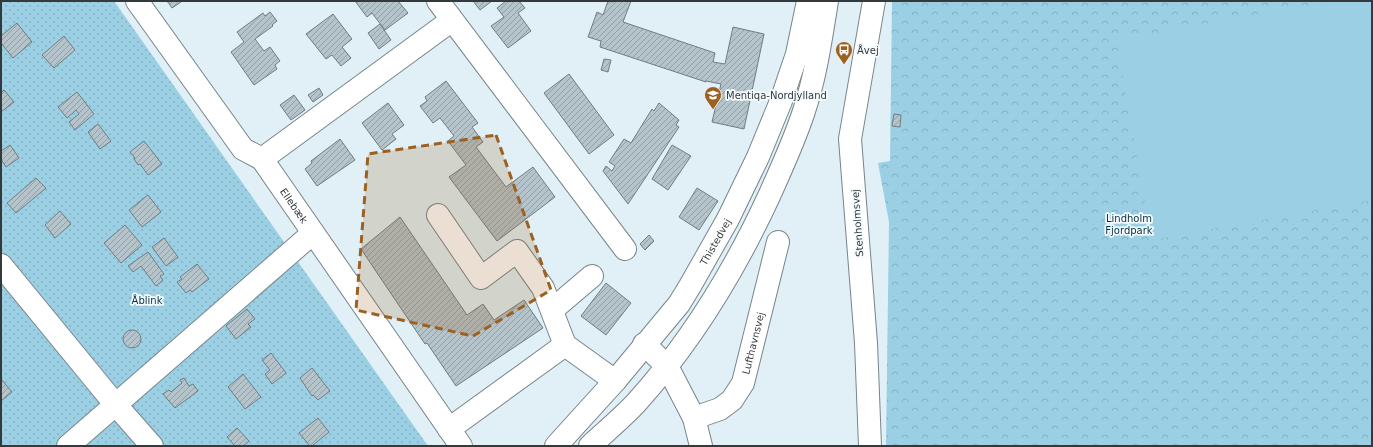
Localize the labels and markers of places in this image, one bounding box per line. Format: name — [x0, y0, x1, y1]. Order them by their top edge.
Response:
bus stop icon: Åvej — [834, 40, 854, 65]
place label: Åvej — [857, 44, 879, 56]
school or university icon: Mentiqa-Nordjylland — [703, 85, 723, 110]
place label: Mentiqa-Nordjylland — [726, 90, 827, 101]

